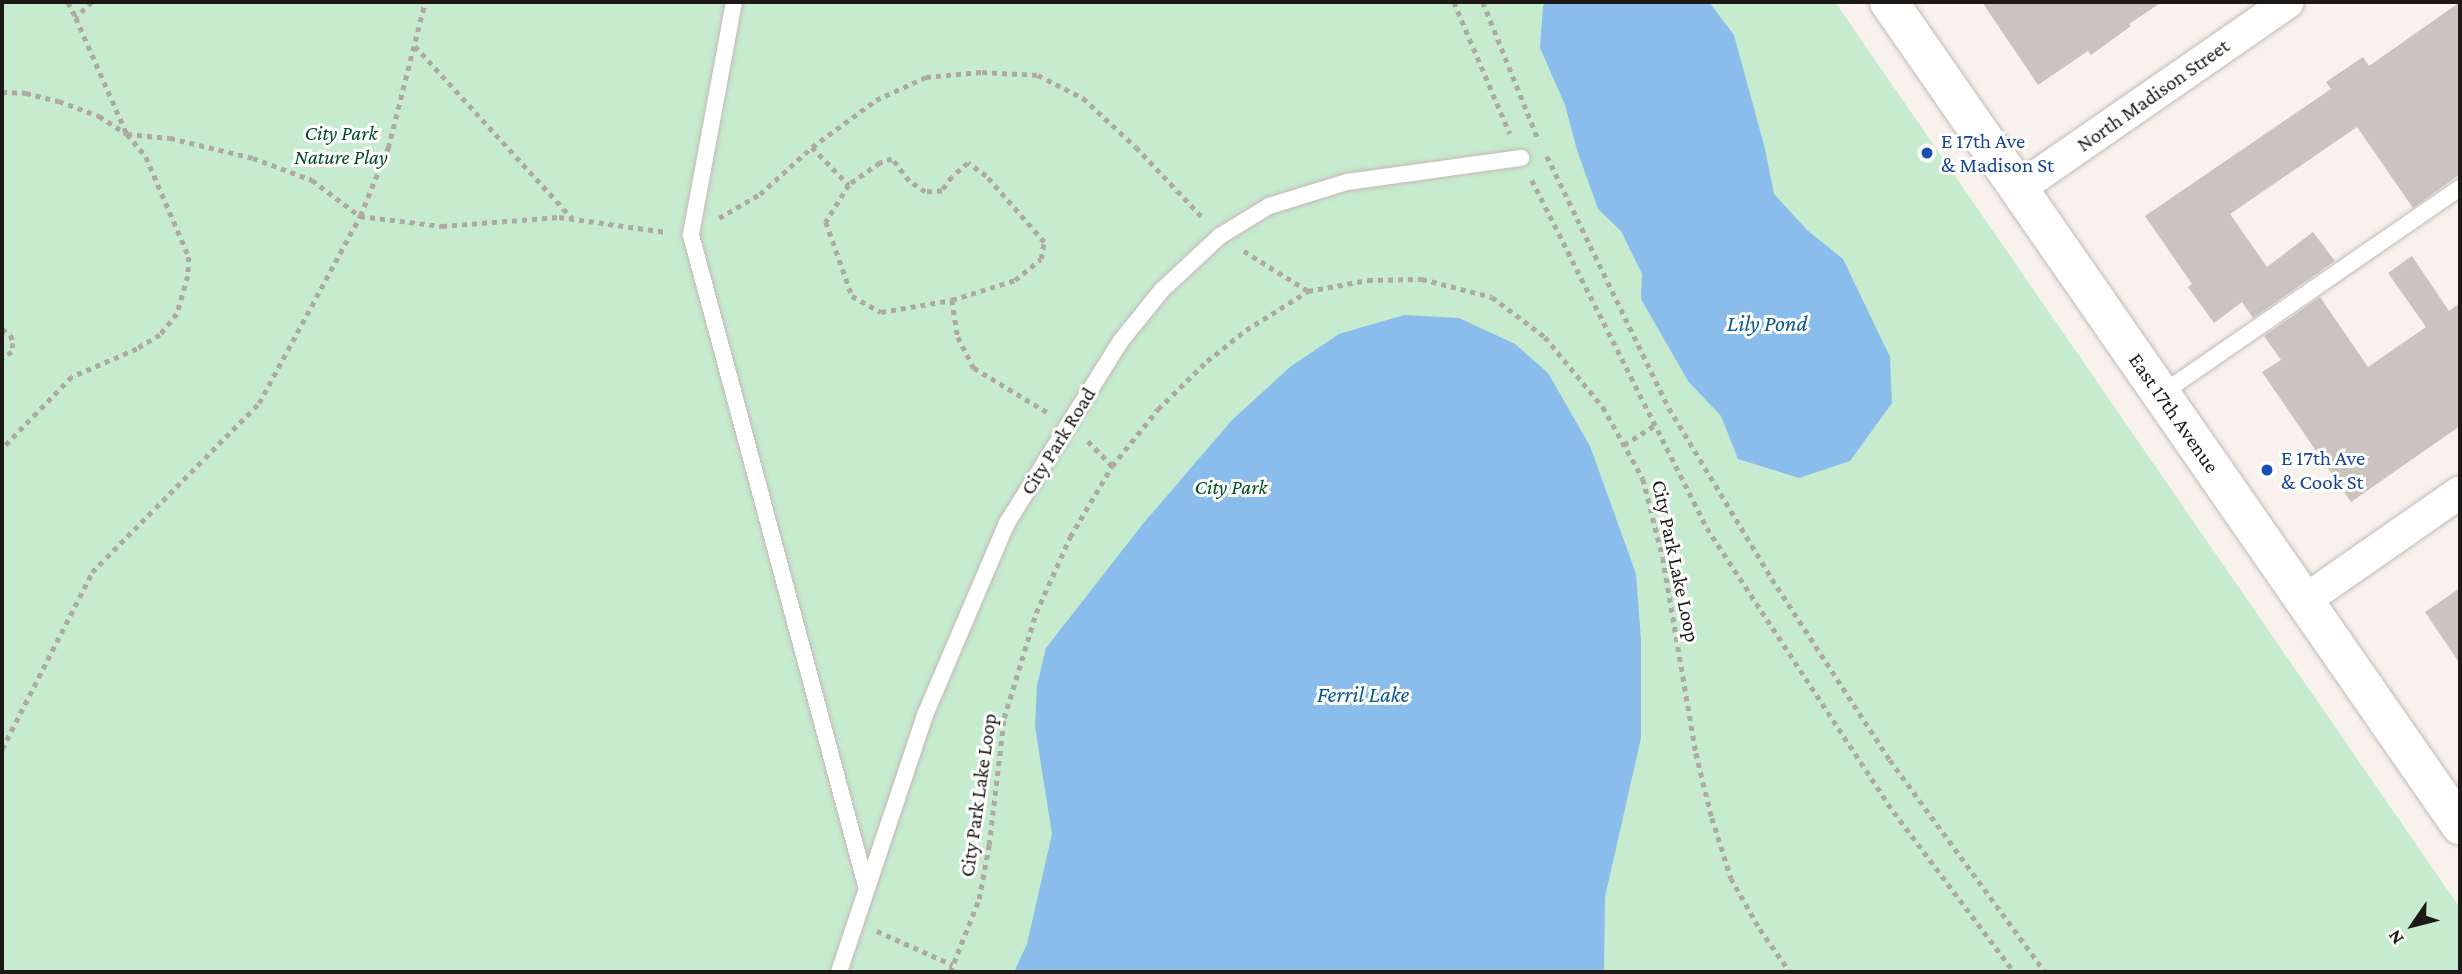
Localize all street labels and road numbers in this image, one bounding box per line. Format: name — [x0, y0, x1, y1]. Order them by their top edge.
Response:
street label: North Madison Street — [2072, 33, 2234, 157]
street label: East 17th Avenue — [2123, 348, 2225, 478]
street label: City Park Road — [1015, 383, 1101, 499]
street label: City Park Lake Loop — [1647, 478, 1705, 644]
street label: City Park Lake Loop — [954, 711, 1002, 879]

